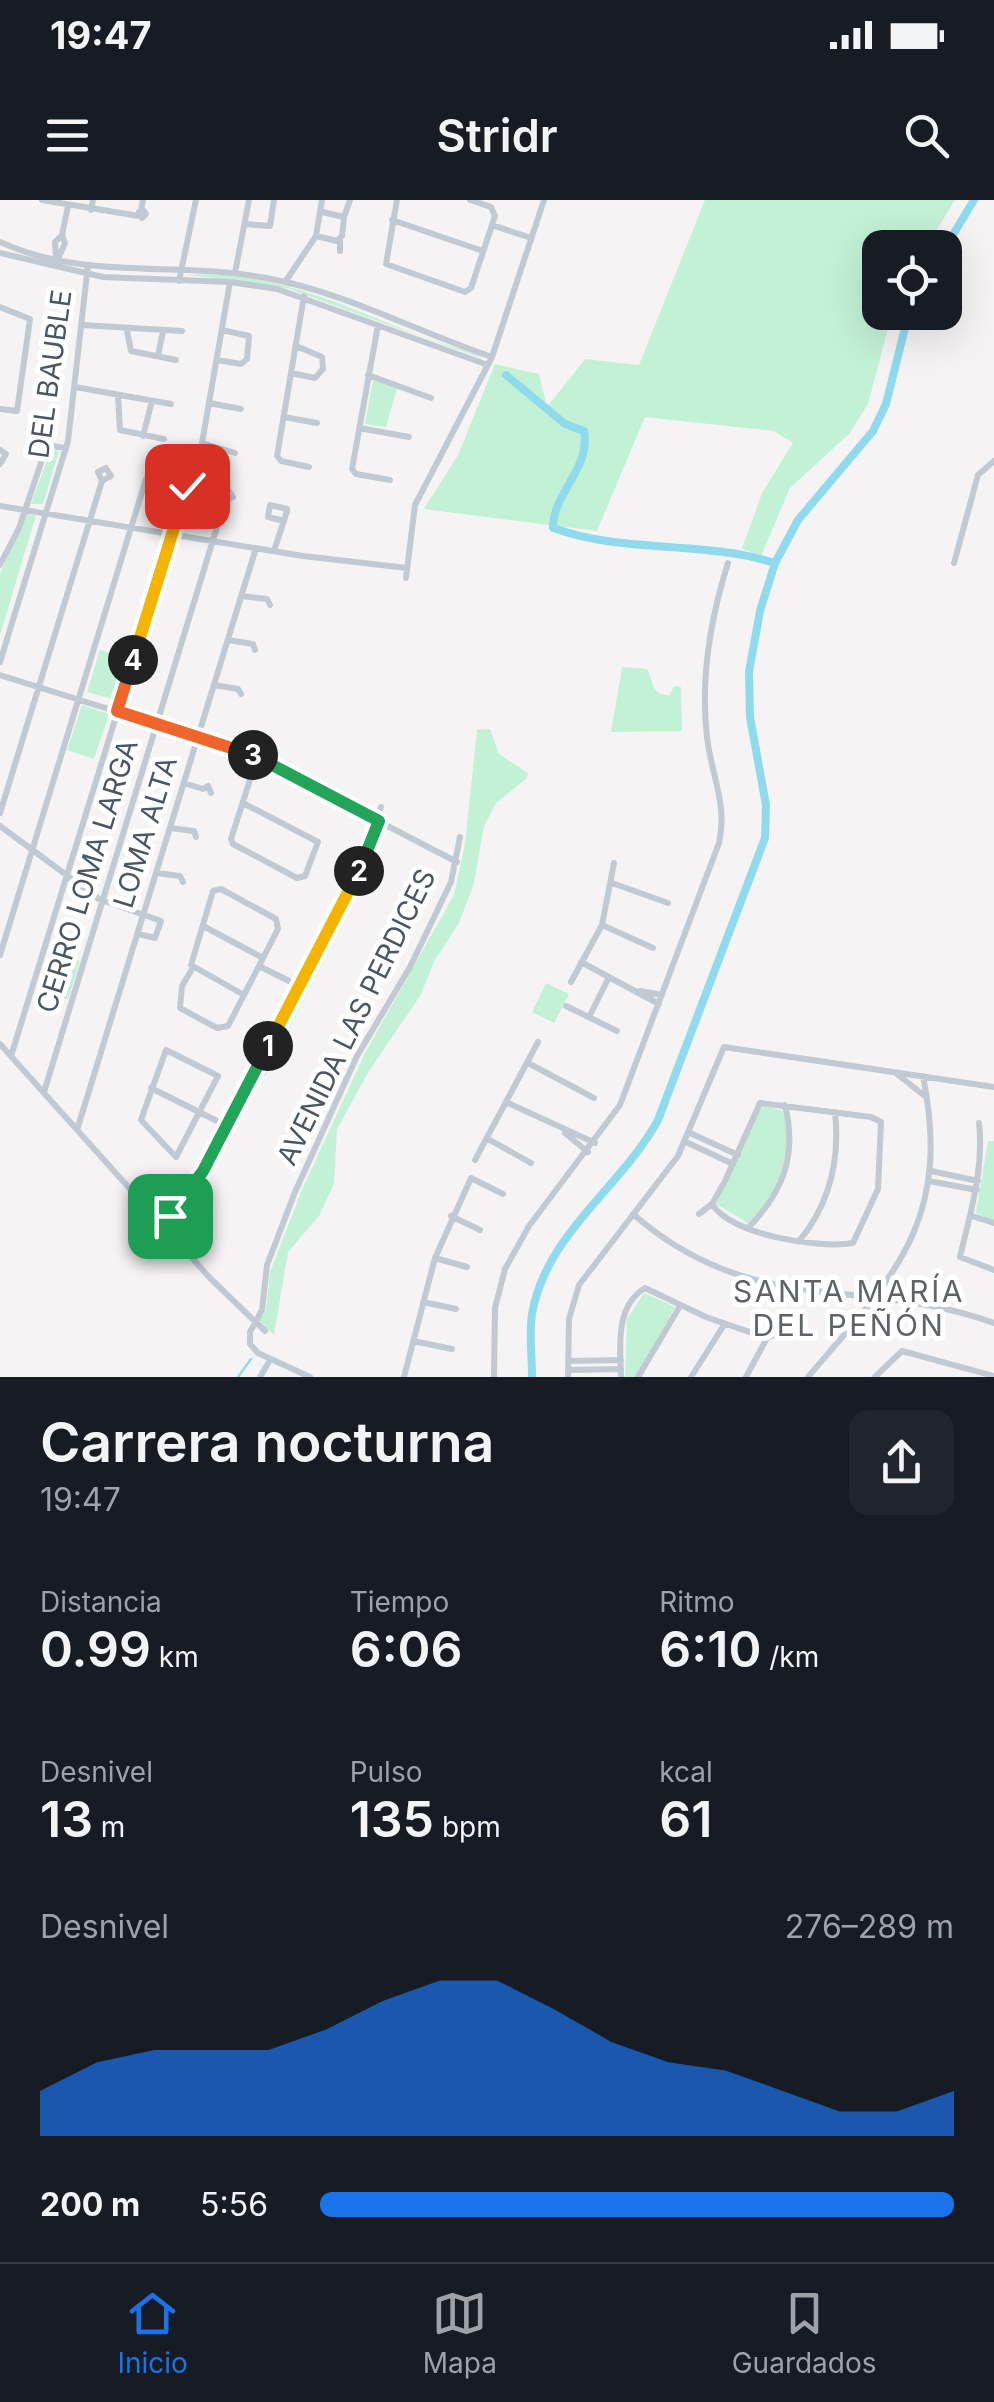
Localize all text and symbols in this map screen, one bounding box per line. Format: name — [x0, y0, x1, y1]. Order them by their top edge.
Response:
text: 19:47 — [50, 12, 152, 58]
icon: menu — [40, 108, 95, 163]
text: Stridr — [436, 108, 558, 163]
icon: search — [899, 108, 954, 163]
map controls — [862, 230, 962, 330]
button: locate — [862, 230, 962, 330]
street label: DEL BAUBLE — [21, 288, 79, 460]
pin — [145, 444, 230, 529]
icon: check — [160, 459, 215, 514]
pin: 4 — [108, 635, 158, 685]
text: 4 — [124, 643, 142, 677]
pin: 3 — [228, 730, 278, 780]
street label: CERRO LOMA LARGA — [29, 735, 145, 1017]
text: 3 — [244, 738, 262, 772]
street label: LOMA ALTA — [106, 752, 184, 912]
pin: 2 — [334, 846, 384, 896]
text: 2 — [350, 854, 368, 888]
street label: AVENIDA LAS PERDICES — [269, 863, 443, 1171]
pin: 1 — [243, 1021, 293, 1071]
text: 1 — [262, 1029, 274, 1063]
pin — [128, 1174, 213, 1259]
icon: arrive — [143, 1189, 198, 1244]
district label: SANTA MARÍA DEL PEÑÓN — [733, 1273, 965, 1343]
text: Carrera nocturna — [40, 1409, 494, 1475]
button: share — [849, 1410, 954, 1515]
text: 19:47 — [40, 1480, 121, 1519]
text: Distancia — [40, 1585, 162, 1619]
text: Tiempo — [350, 1585, 449, 1619]
text: Ritmo — [659, 1585, 735, 1619]
text: 0.99 — [40, 1619, 151, 1679]
text: 6:06 — [350, 1619, 463, 1679]
text: 6:10 — [659, 1619, 761, 1679]
text: km — [151, 1640, 199, 1674]
text: /km — [761, 1640, 819, 1674]
text: Desnivel — [40, 1755, 153, 1789]
text: Pulso — [350, 1755, 422, 1789]
text: kcal — [659, 1755, 713, 1789]
text: 13 — [40, 1789, 93, 1849]
text: 135 — [350, 1789, 434, 1849]
text: 61 — [659, 1789, 712, 1849]
text: m — [93, 1810, 125, 1844]
text: bpm — [434, 1810, 501, 1844]
text: Desnivel — [40, 1907, 169, 1946]
text: 276–289 m — [785, 1907, 954, 1946]
text: 200 m — [40, 2185, 140, 2224]
text: 5:56 — [200, 2185, 268, 2224]
tab: Inicio — [117, 2286, 188, 2380]
tab: Mapa — [423, 2286, 497, 2380]
tab: Guardados — [732, 2286, 877, 2380]

